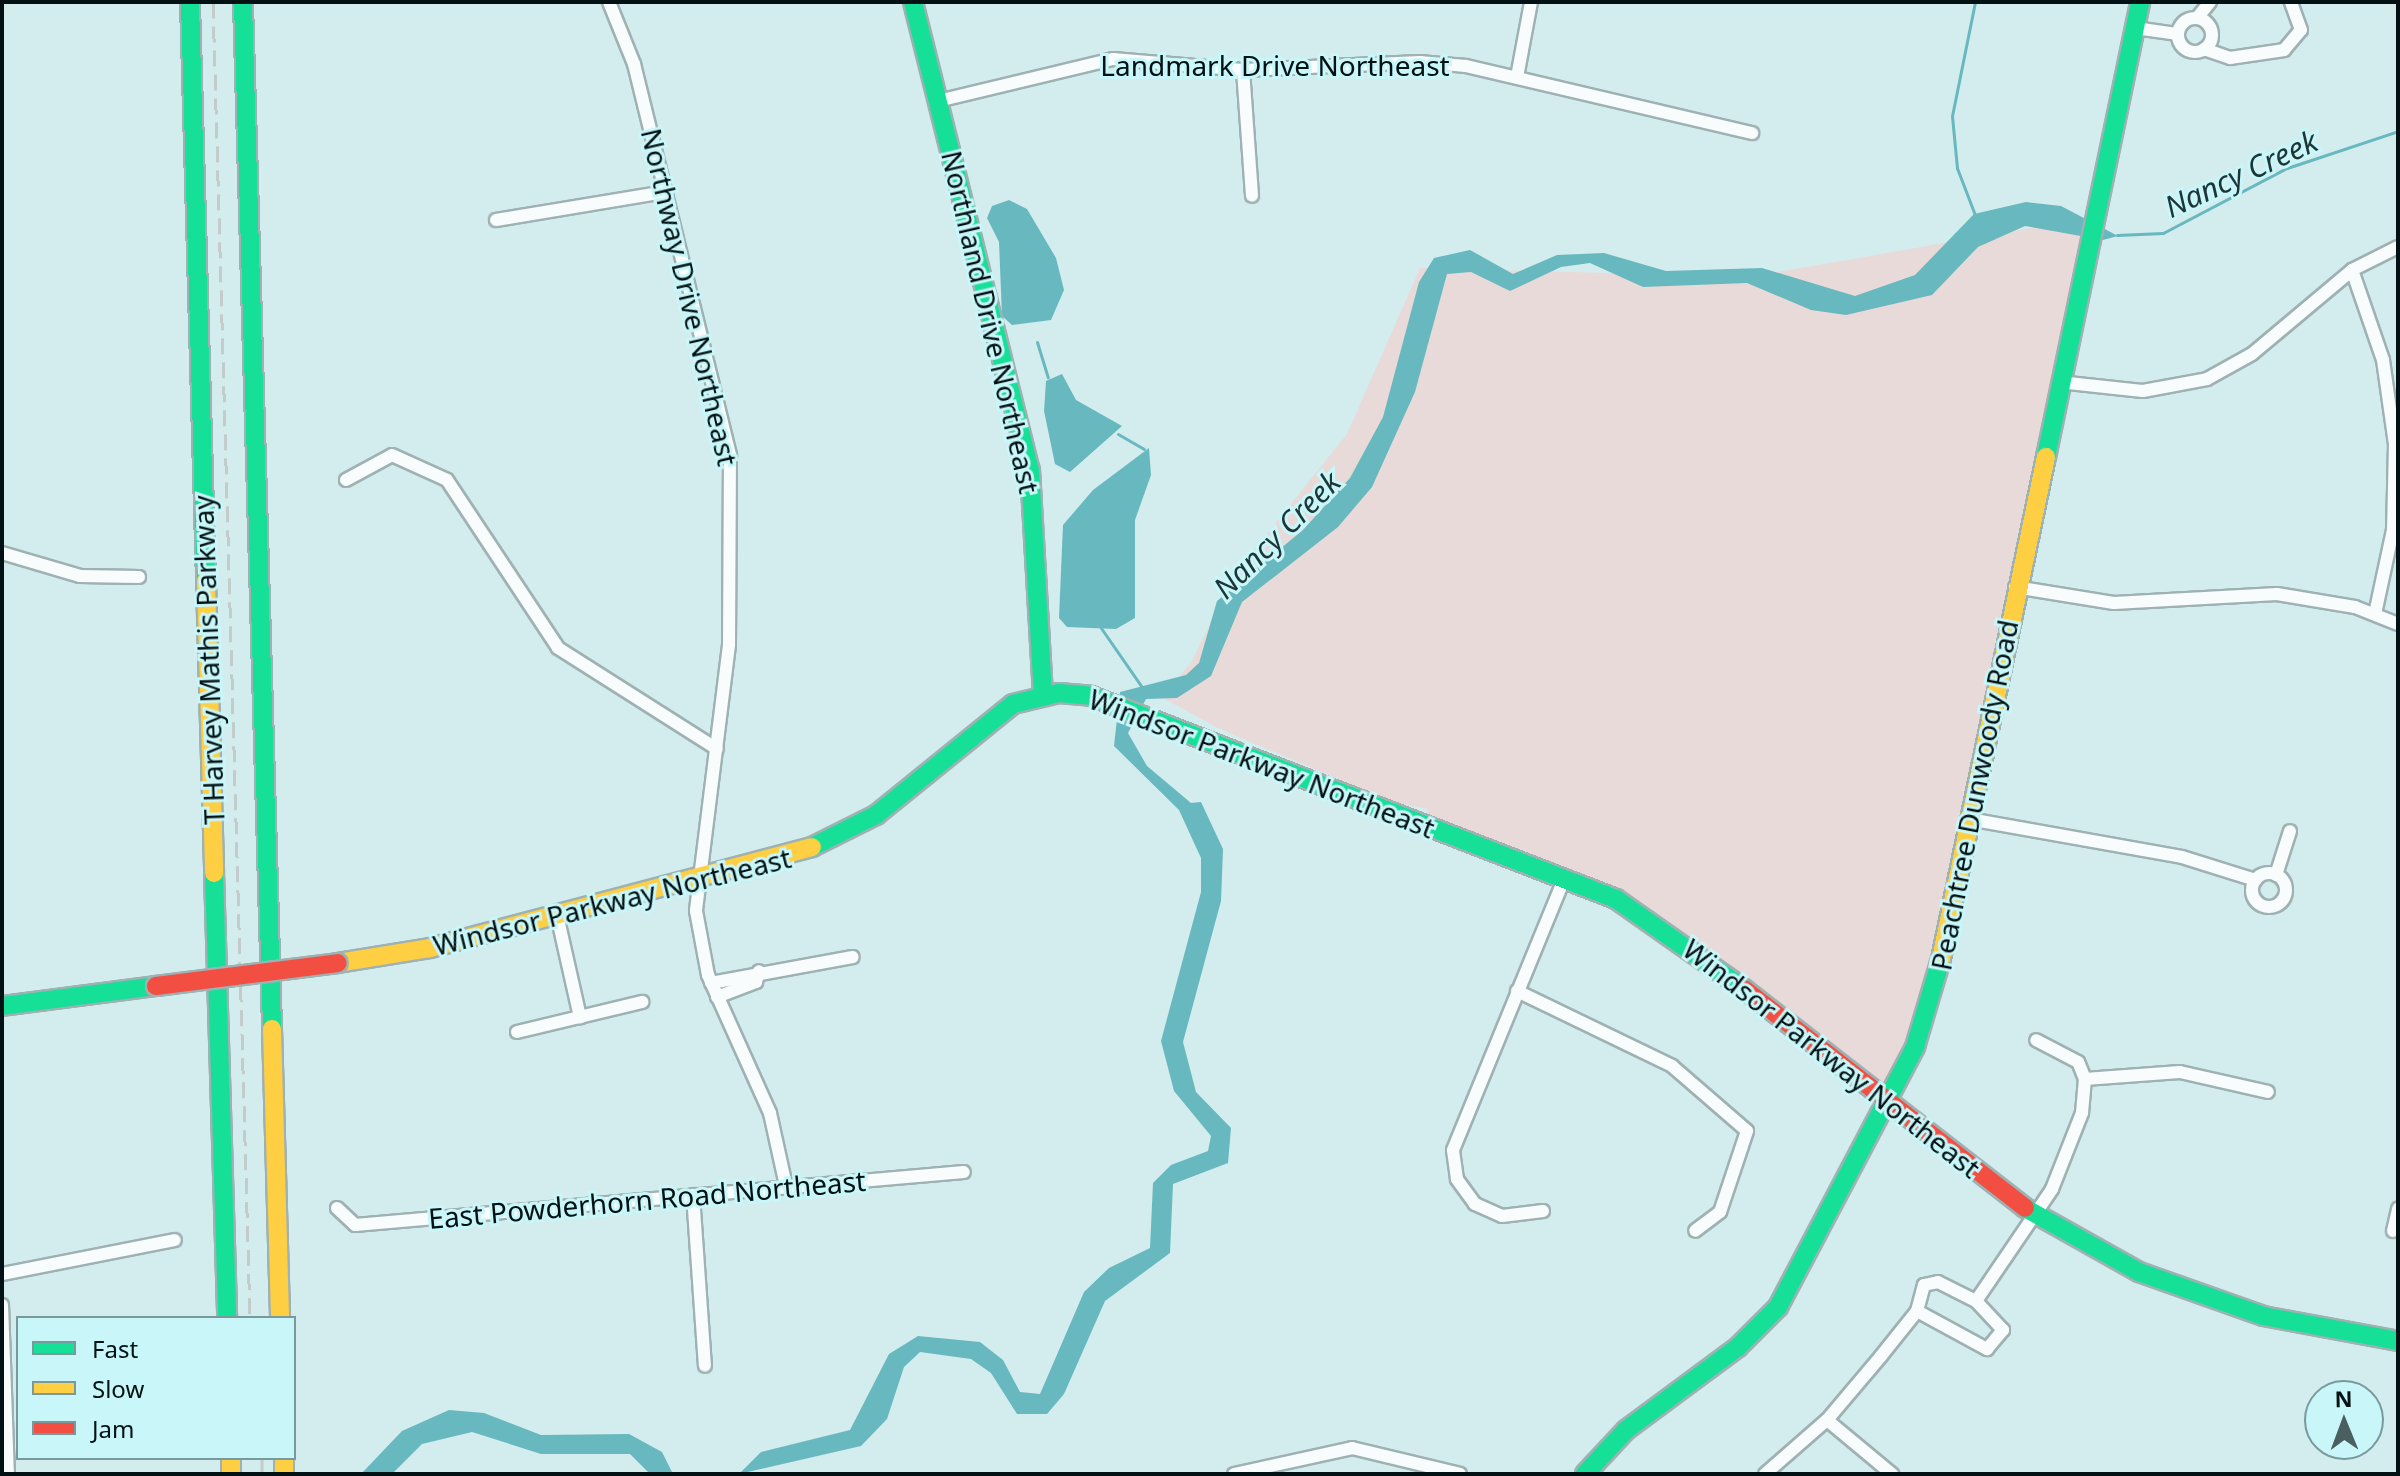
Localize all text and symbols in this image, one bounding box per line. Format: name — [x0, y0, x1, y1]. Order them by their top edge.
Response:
street label: Landmark Drive Northeast — [1100, 48, 1450, 82]
water label: Nancy Creek — [2159, 123, 2323, 225]
street label: Northway Drive Northeast — [635, 125, 745, 469]
street label: Northland Drive Northeast — [935, 147, 1047, 497]
water label: Nancy Creek — [1206, 464, 1348, 606]
street label: T Harvey Mathis Parkway — [185, 495, 231, 825]
street label: Peachtree Dunwoody Road — [1924, 617, 2024, 973]
street label: Windsor Parkway Northeast — [1084, 681, 1440, 845]
street label: Windsor Parkway Northeast — [430, 840, 794, 962]
street label: Windsor Parkway Northeast — [1677, 932, 1987, 1184]
street label: East Powderhorn Road Northeast — [427, 1163, 867, 1235]
legend — [16, 1316, 296, 1460]
text: Fast — [92, 1332, 138, 1365]
text: Slow — [92, 1372, 144, 1405]
north arrow — [2304, 1380, 2384, 1460]
text: N — [2334, 1383, 2353, 1413]
text: Jam — [92, 1412, 134, 1445]

